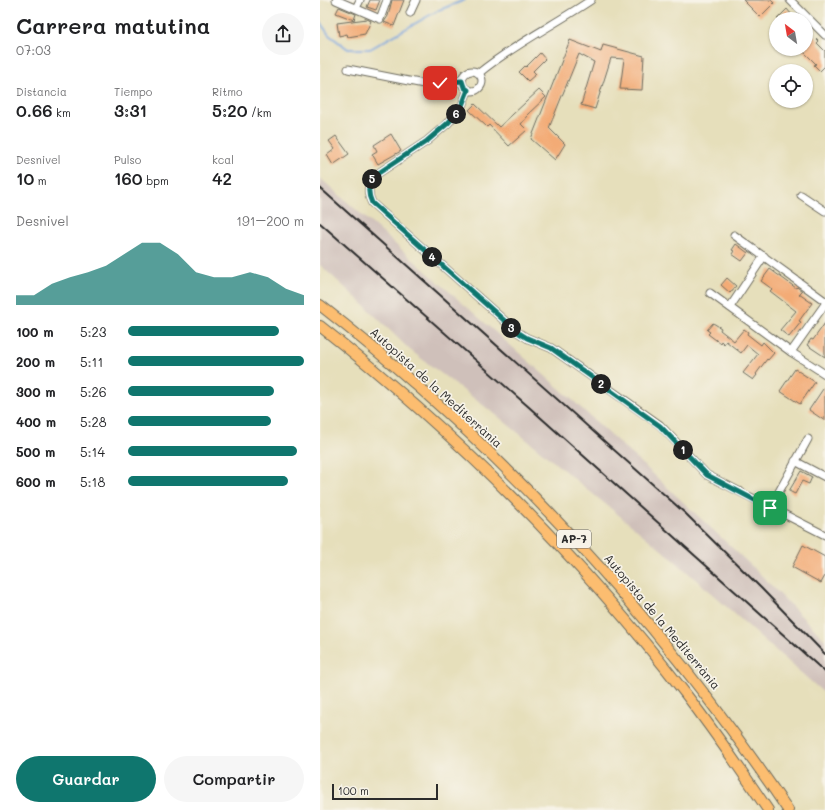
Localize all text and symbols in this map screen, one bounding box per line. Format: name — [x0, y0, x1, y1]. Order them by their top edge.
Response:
text: Carrera matutina — [16, 11, 210, 40]
north arrow — [769, 12, 813, 56]
map controls — [769, 12, 813, 108]
button: share — [262, 13, 304, 55]
text: 07:03 — [16, 41, 51, 58]
button: locate — [769, 64, 813, 108]
pin — [423, 66, 457, 100]
icon: check — [429, 72, 451, 94]
text: Distancia — [16, 84, 67, 99]
text: Tiempo — [114, 84, 152, 99]
text: Ritmo — [212, 84, 243, 99]
text: 0.66 — [16, 99, 53, 121]
text: 3:31 — [114, 99, 147, 121]
text: 5:20 — [212, 99, 248, 121]
pin: 6 — [446, 104, 466, 124]
text: km — [53, 105, 71, 120]
text: /km — [248, 105, 271, 120]
text: 6 — [453, 106, 459, 121]
text: Desnivel — [16, 152, 61, 167]
text: Pulso — [114, 152, 141, 167]
text: kcal — [212, 152, 234, 167]
text: 10 — [16, 167, 34, 189]
text: 160 — [114, 167, 143, 189]
text: 42 — [212, 167, 232, 189]
pin: 5 — [362, 169, 382, 189]
text: 5 — [369, 171, 375, 186]
text: m — [34, 173, 47, 188]
text: bpm — [143, 173, 169, 188]
text: Desnivel — [16, 212, 69, 229]
text: 191–200 m — [236, 212, 304, 229]
pin: 4 — [422, 247, 442, 267]
text: 4 — [429, 249, 435, 264]
pin: 3 — [501, 318, 521, 338]
text: 3 — [508, 320, 514, 335]
text: 100 m — [16, 323, 53, 340]
text: 5:23 — [80, 323, 106, 340]
street label: Autopista de la Mediterrània — [367, 324, 506, 451]
text: 200 m — [16, 353, 55, 370]
text: 5:11 — [80, 353, 103, 370]
pin: 2 — [591, 374, 611, 394]
text: 2 — [598, 376, 604, 391]
text: 300 m — [16, 383, 56, 400]
text: 5:26 — [80, 383, 107, 400]
text: 400 m — [16, 413, 56, 430]
text: 5:28 — [80, 413, 107, 430]
pin: 1 — [673, 440, 693, 460]
text: 1 — [681, 442, 685, 457]
text: 500 m — [16, 443, 55, 460]
text: 5:14 — [80, 443, 105, 460]
text: 600 m — [16, 473, 56, 490]
text: 5:18 — [80, 473, 105, 490]
pin — [753, 491, 787, 525]
icon: arrive — [759, 497, 781, 519]
road number: AP-7 — [557, 530, 591, 548]
street label: Autopista de la Mediterrània — [601, 550, 724, 692]
button: Guardar — [16, 756, 156, 802]
button: Compartir — [164, 756, 304, 802]
scale bar — [332, 782, 438, 801]
text: 100 m — [338, 783, 369, 798]

